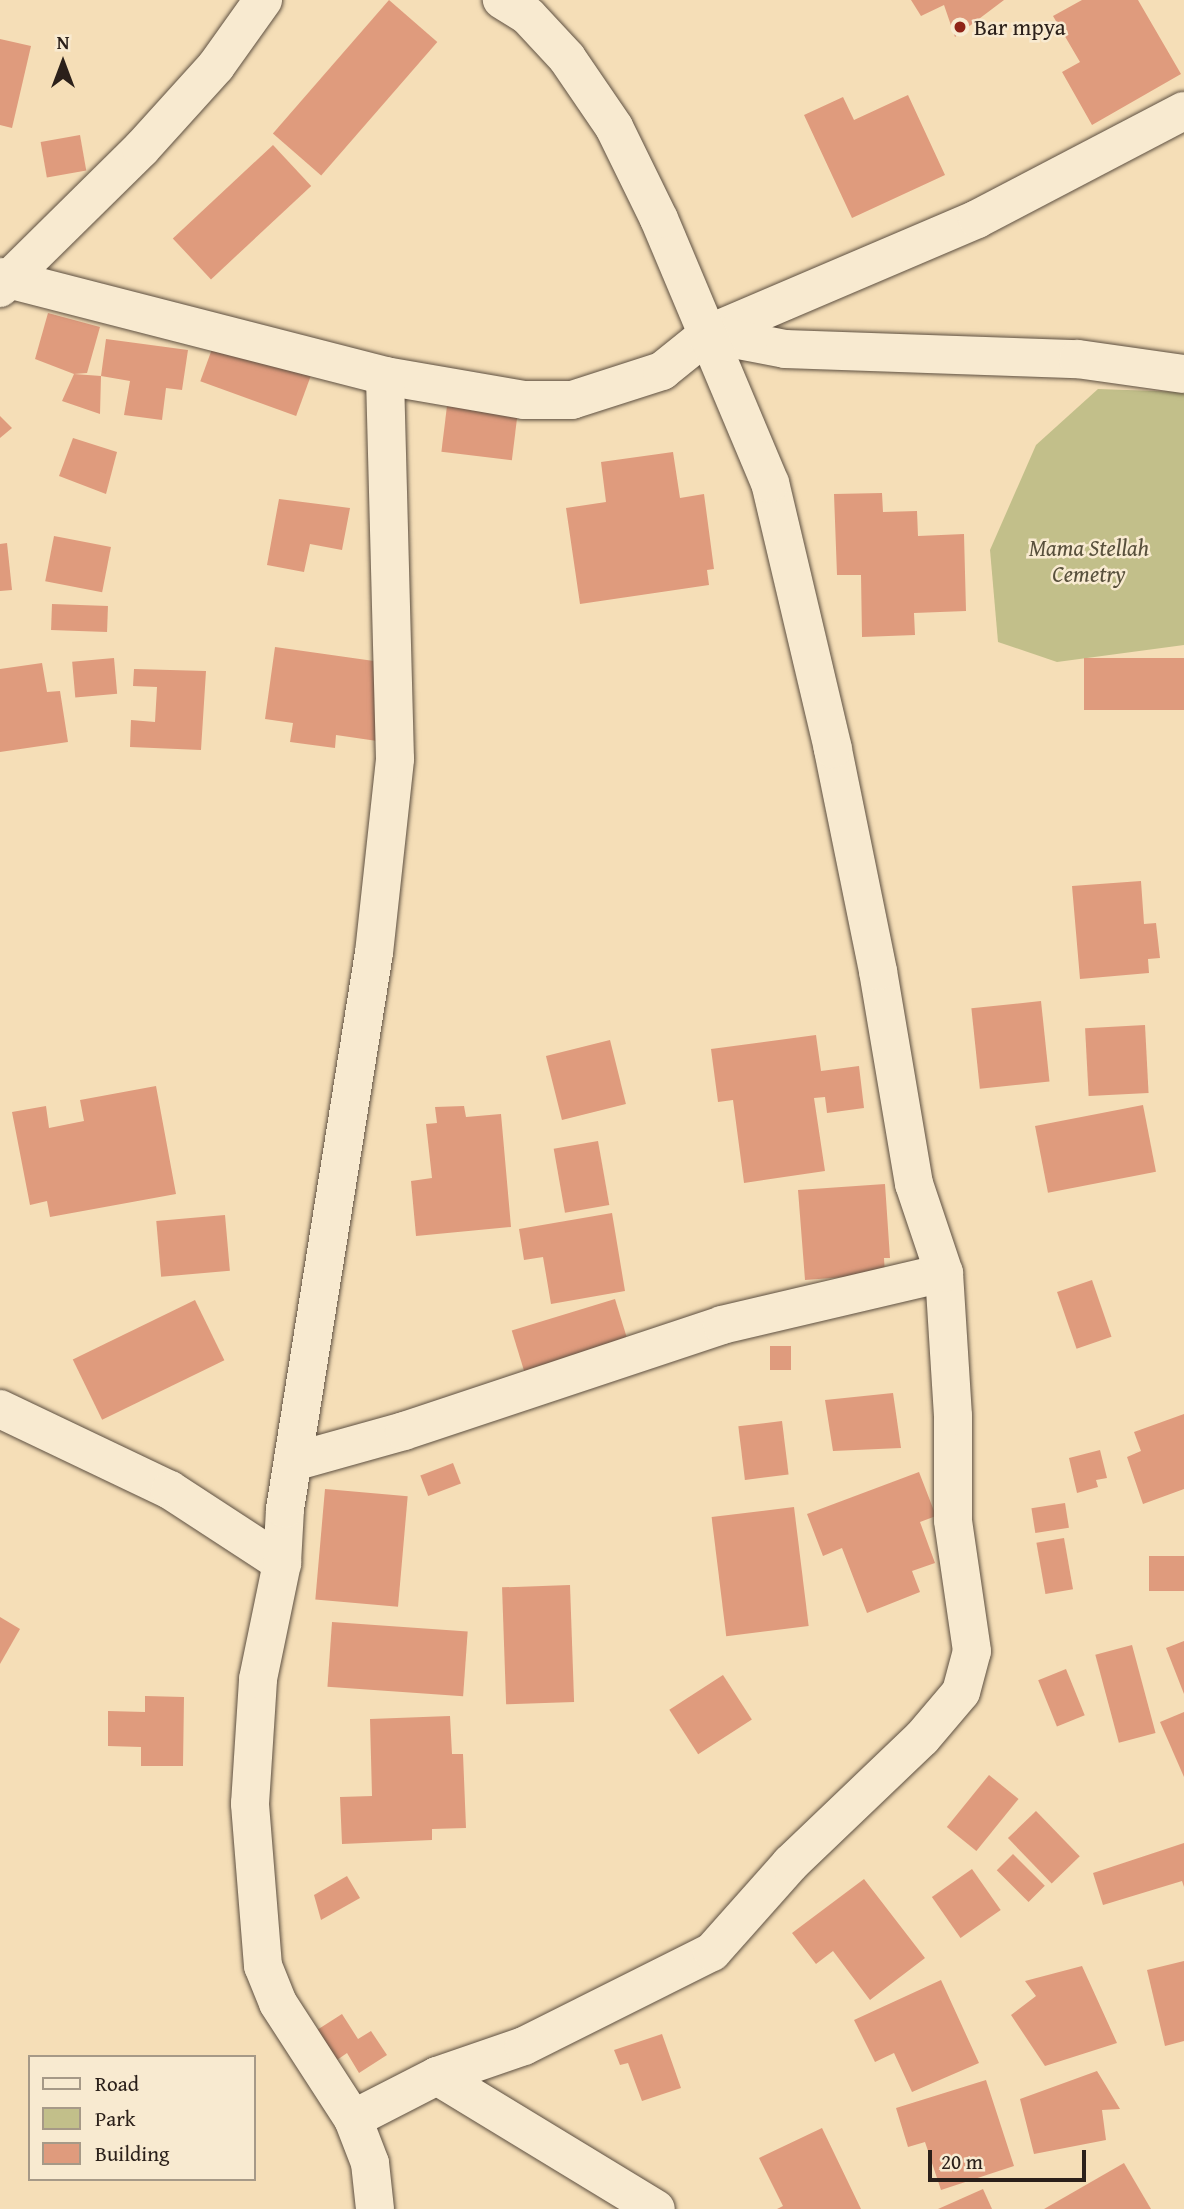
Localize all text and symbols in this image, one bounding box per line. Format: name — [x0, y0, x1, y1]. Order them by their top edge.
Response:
place label: Bar mpya — [974, 13, 1066, 41]
marker: Bar mpya — [952, 19, 968, 35]
north arrow — [28, 28, 98, 98]
text: N — [57, 28, 69, 56]
park label: Mama Stellah Cemetry — [1029, 534, 1149, 588]
legend — [28, 2055, 256, 2181]
text: Road — [95, 2068, 139, 2099]
text: Park — [95, 2103, 136, 2134]
scale bar — [932, 2136, 1090, 2180]
text: Building — [95, 2138, 169, 2169]
text: 20 m — [941, 2146, 983, 2177]

